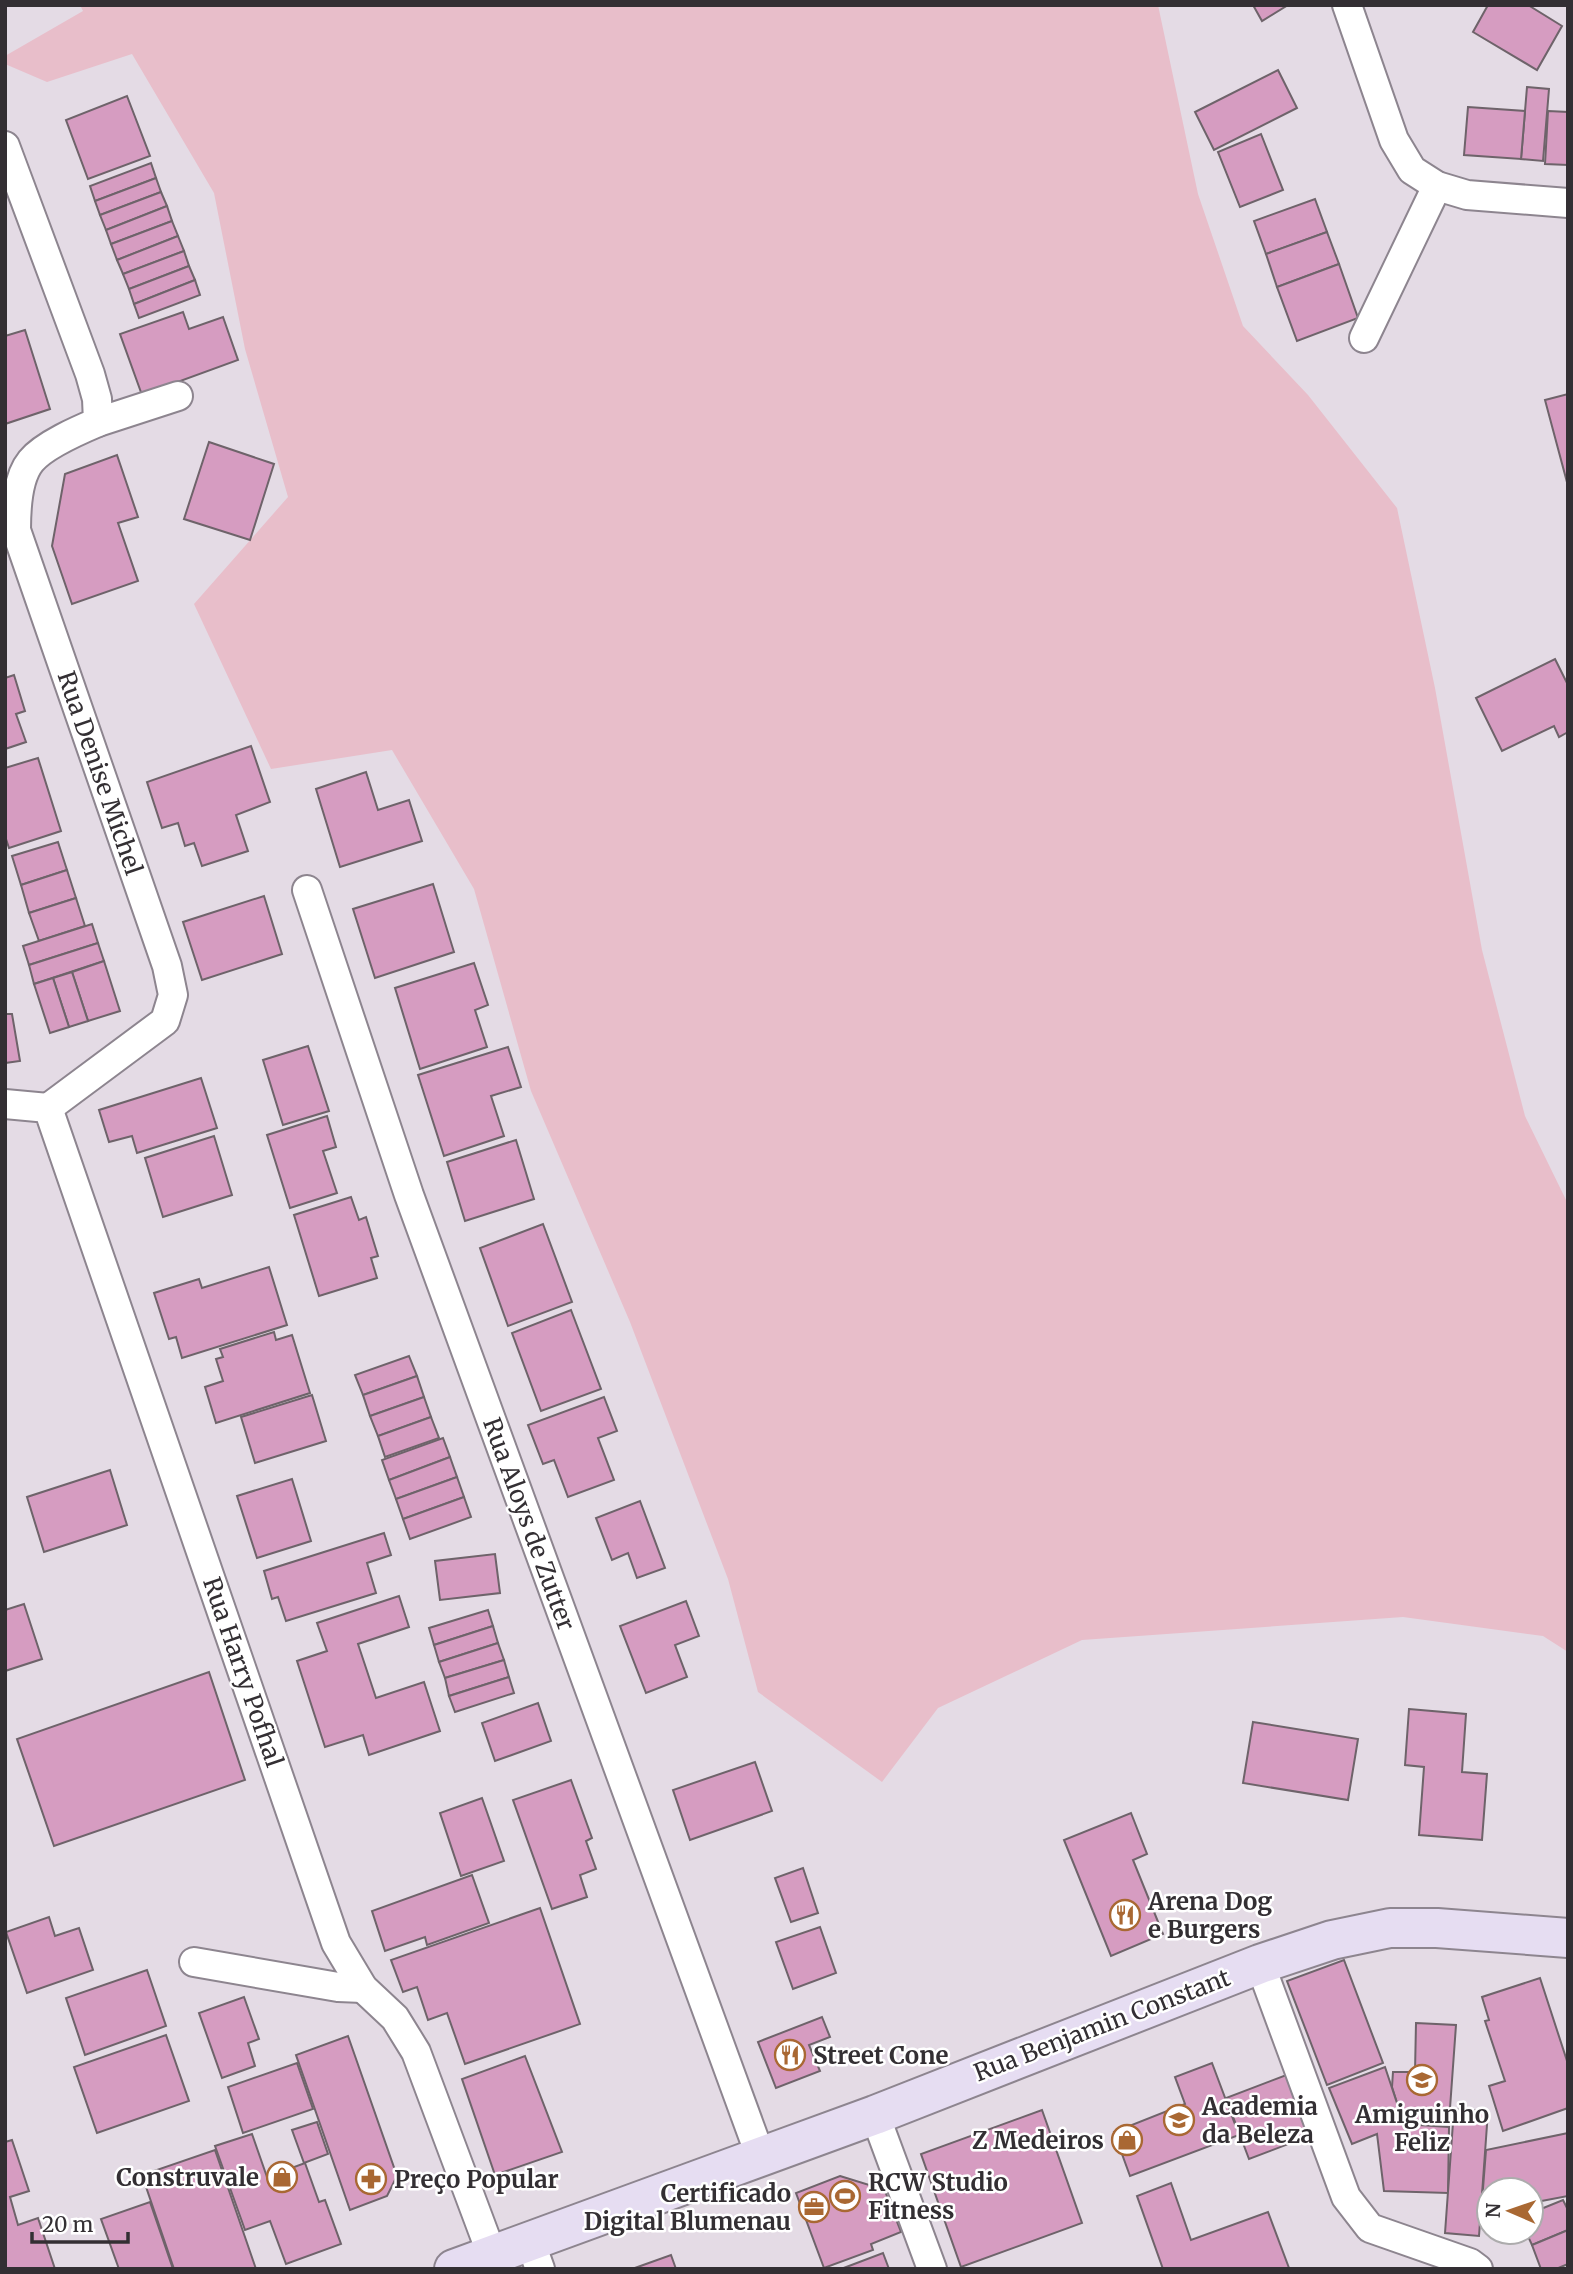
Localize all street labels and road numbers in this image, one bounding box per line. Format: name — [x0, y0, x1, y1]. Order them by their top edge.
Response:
street label: Rua Denise Michel — [51, 667, 149, 879]
street label: Rua Aloys de Zutter — [476, 1413, 582, 1635]
street label: Rua Harry Pofhal — [196, 1573, 290, 1771]
street label: Rua Benjamin Constant — [969, 1962, 1235, 2088]

